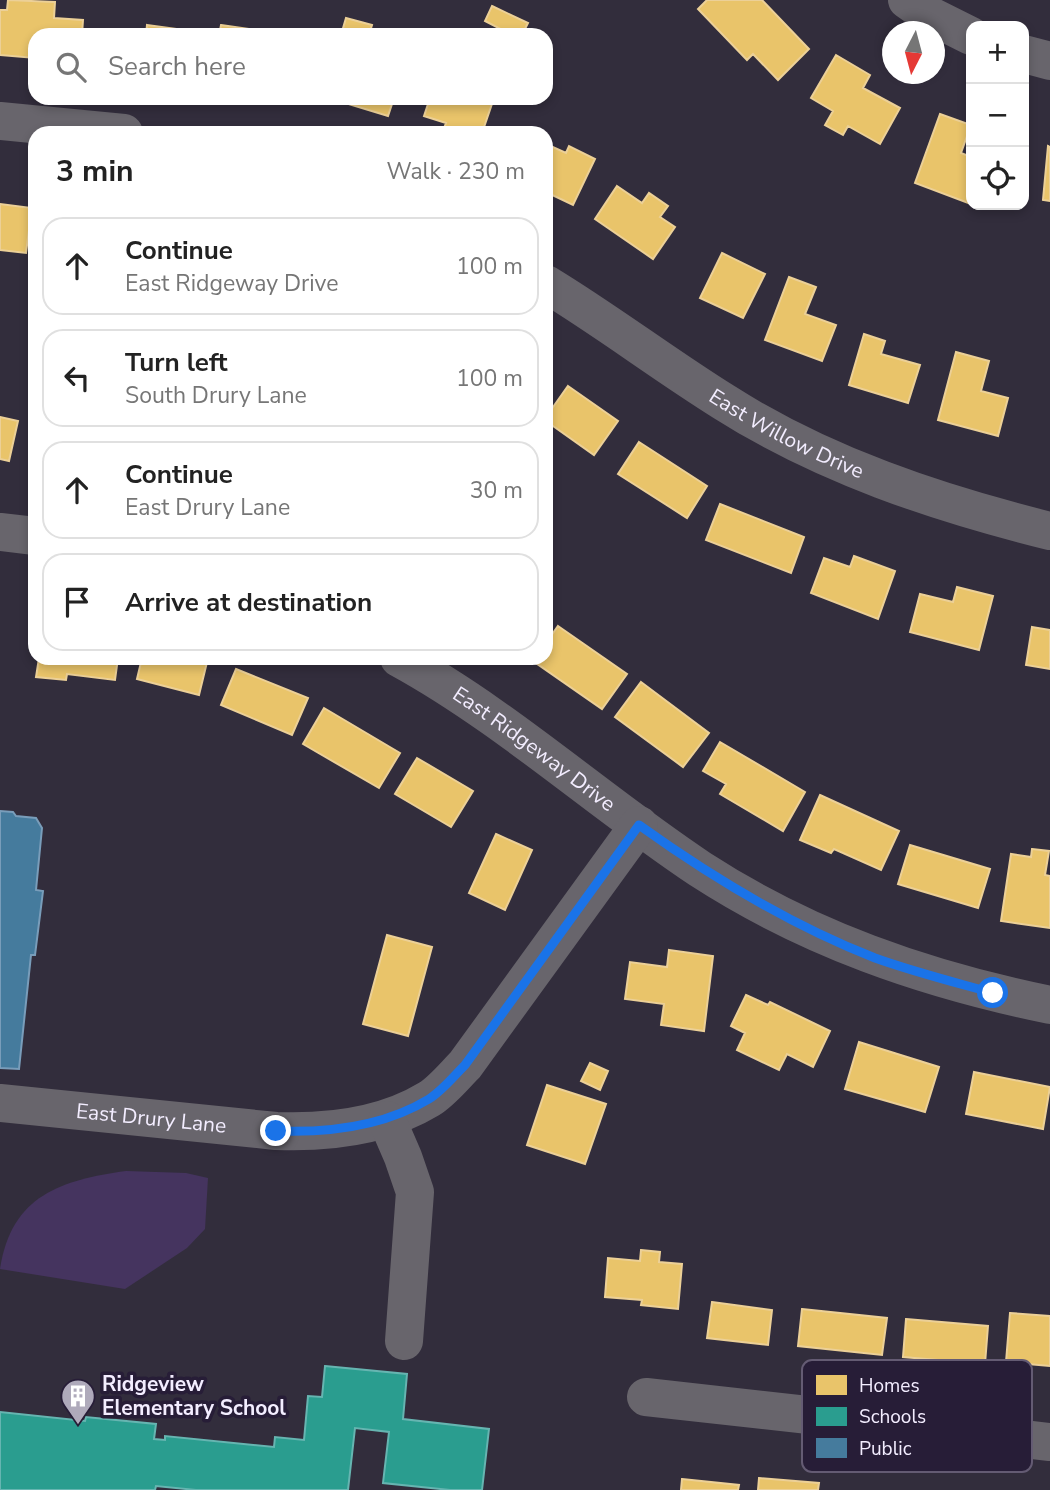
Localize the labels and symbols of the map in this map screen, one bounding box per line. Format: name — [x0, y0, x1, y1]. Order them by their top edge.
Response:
north arrow — [882, 21, 945, 84]
street label: East Willow Drive — [704, 382, 868, 485]
street label: East Ridgeway Drive — [447, 680, 621, 818]
route start — [977, 977, 1008, 1008]
street label: East Drury Lane — [75, 1097, 228, 1140]
route end — [260, 1115, 291, 1146]
legend — [802, 1360, 1032, 1472]
place label: Ridgeview Elementary School — [102, 1370, 286, 1422]
text: Homes — [859, 1373, 920, 1399]
building icon: Ridgeview Elementary School — [59, 1377, 97, 1426]
text: Schools — [859, 1404, 926, 1430]
text: Public — [859, 1436, 912, 1462]

